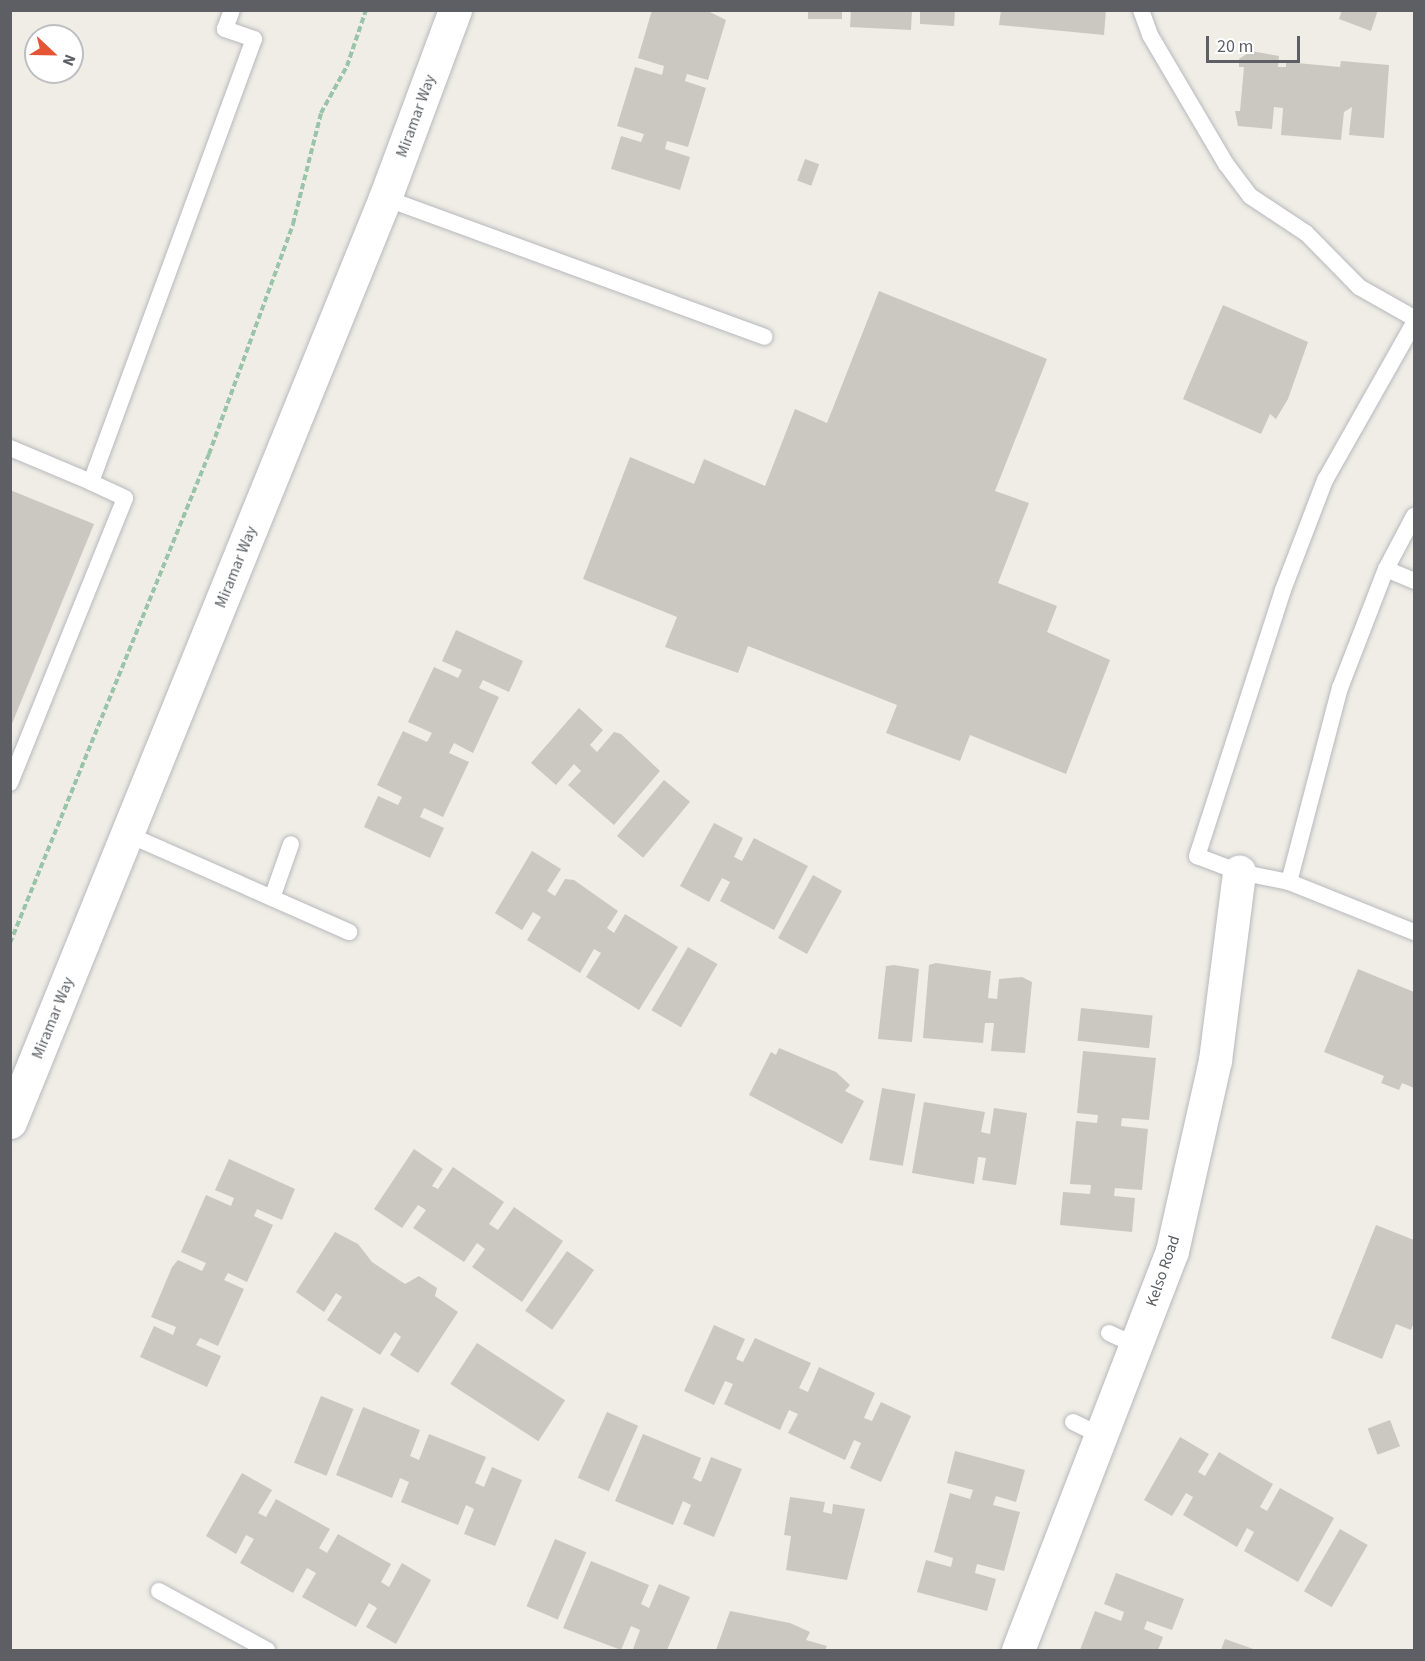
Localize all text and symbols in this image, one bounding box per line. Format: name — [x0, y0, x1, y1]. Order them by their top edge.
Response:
north arrow — [24, 24, 84, 84]
scale bar — [1209, 24, 1304, 62]
text: 20 m — [1217, 34, 1253, 59]
text: N — [57, 51, 81, 69]
street label: Miramar Way — [392, 72, 440, 160]
street label: Miramar Way — [211, 523, 261, 611]
street label: Miramar Way — [28, 974, 78, 1062]
street label: Kelso Road — [1142, 1233, 1184, 1309]

